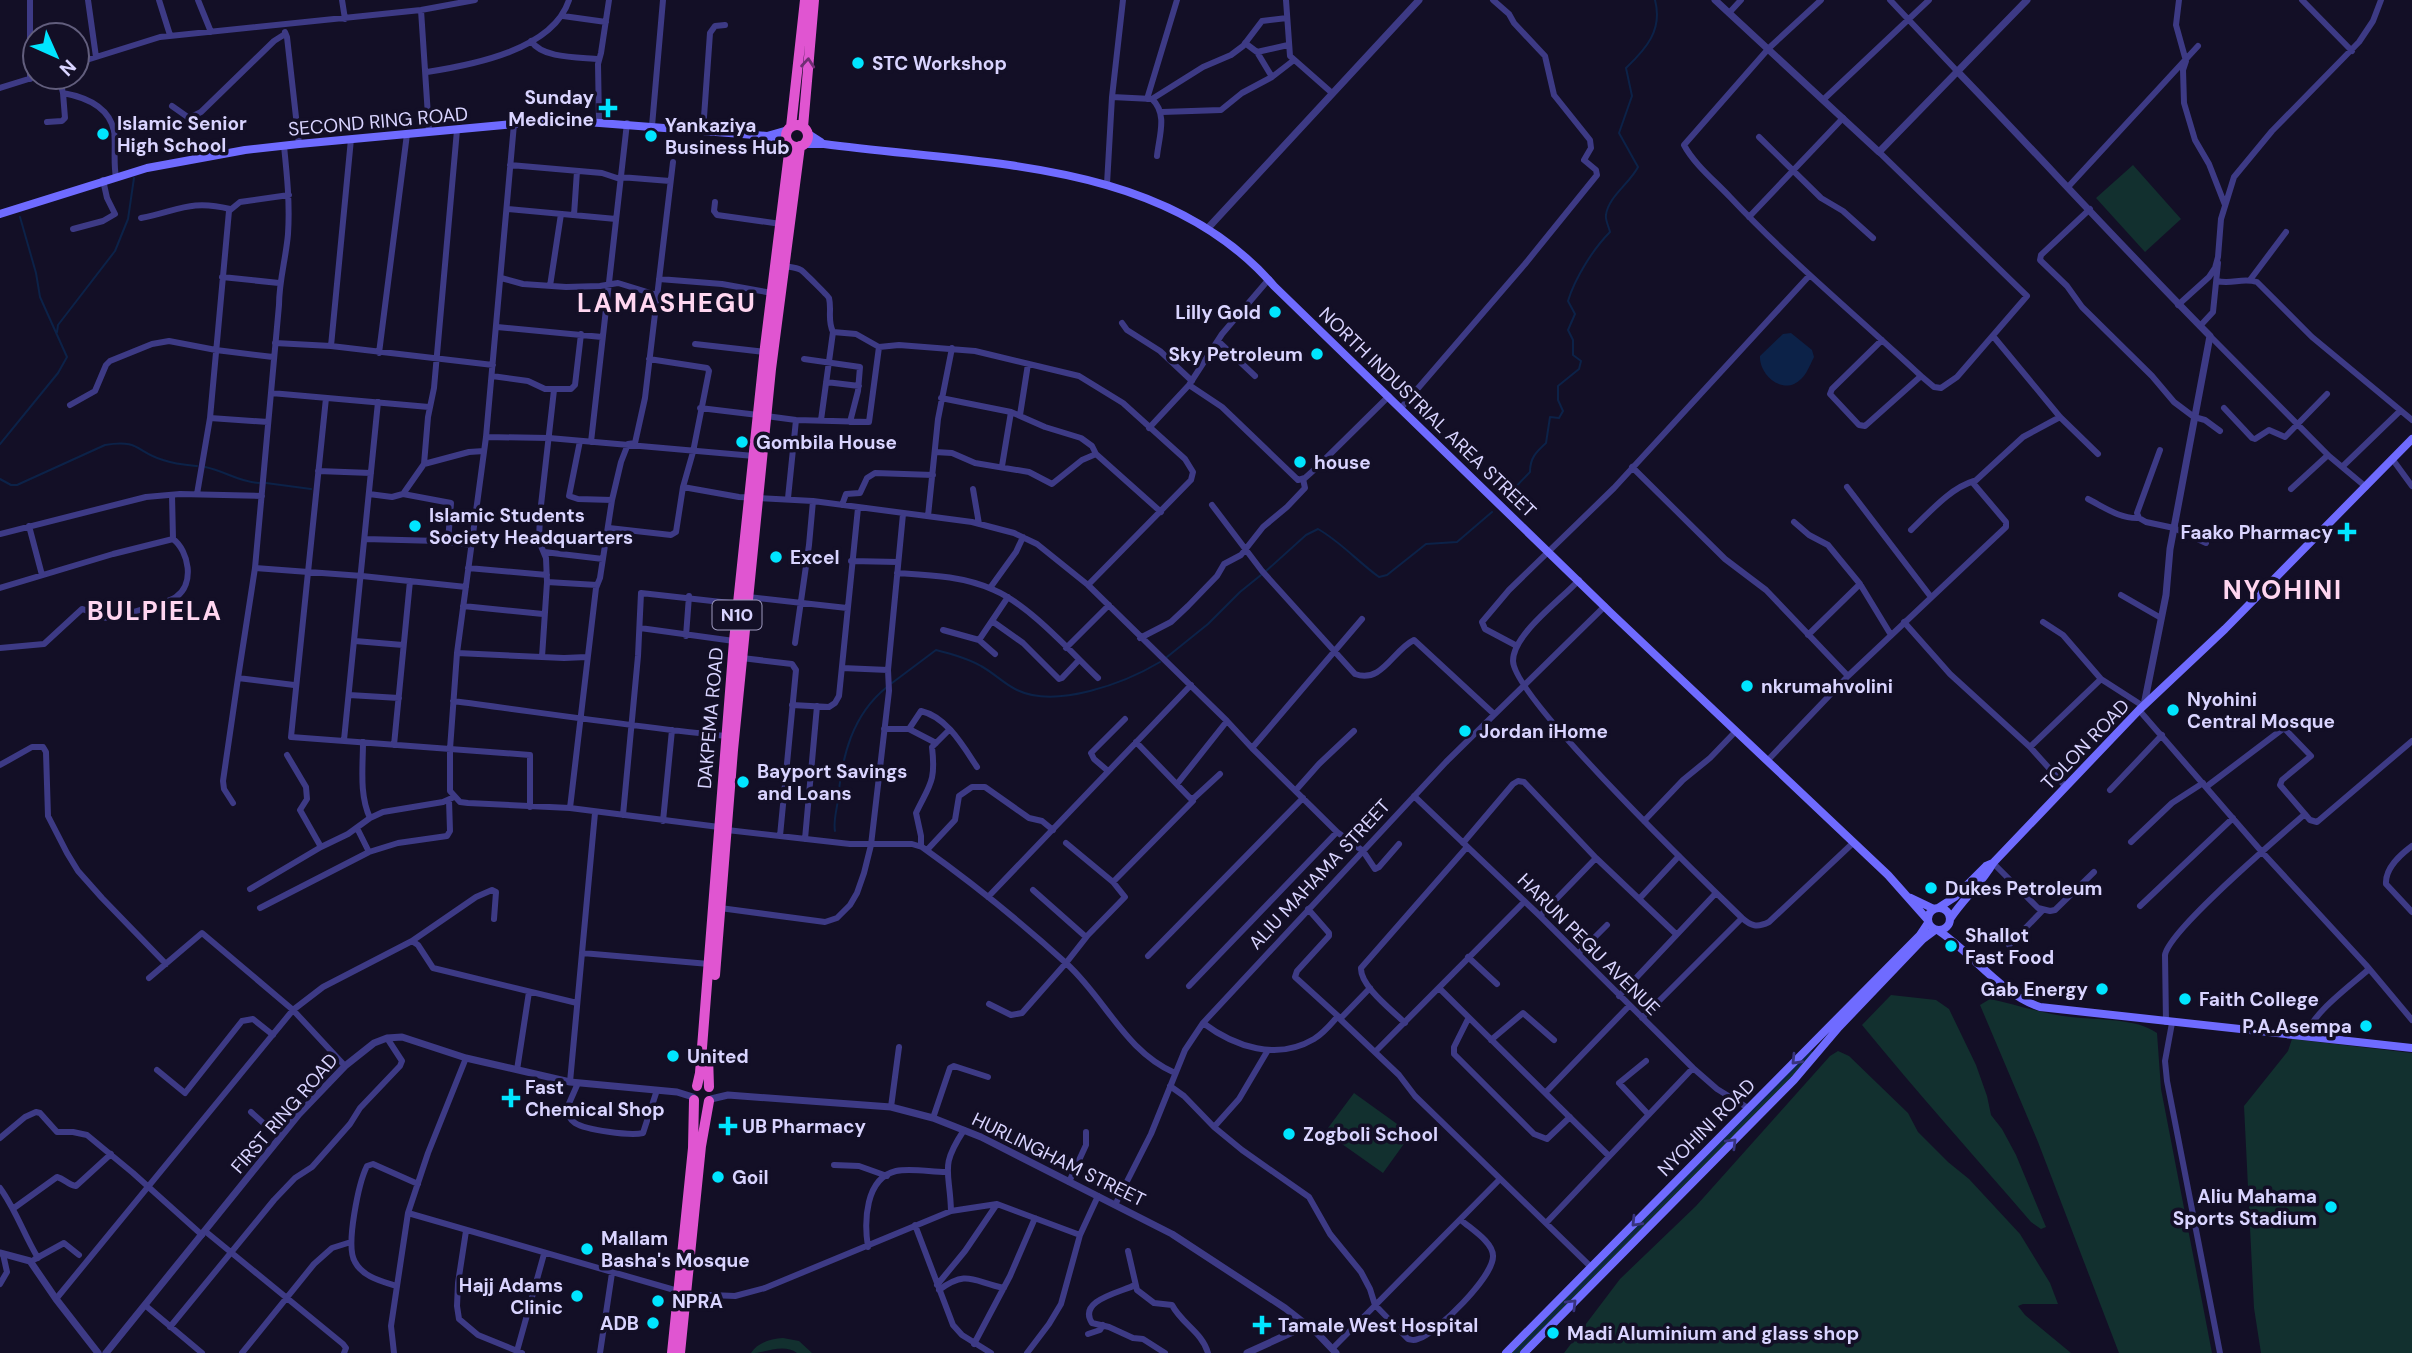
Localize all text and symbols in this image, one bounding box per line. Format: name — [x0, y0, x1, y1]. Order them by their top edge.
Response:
north arrow — [21, 21, 91, 91]
place label: STC Workshop — [872, 51, 1007, 76]
text: N — [54, 54, 81, 81]
marker: STC Workshop — [850, 55, 866, 71]
one-way arrow — [800, 58, 815, 69]
place label: Sunday Medicine — [508, 85, 595, 132]
marker: Sunday Medicine — [600, 100, 616, 116]
street label: SECOND RING ROAD — [287, 101, 469, 142]
place label: Islamic Senior High School — [117, 111, 247, 158]
place label: Yankaziya Business Hub — [665, 113, 790, 160]
marker: Islamic Senior High School — [95, 126, 111, 142]
marker: Yankaziya Business Hub — [643, 128, 659, 144]
district label: LAMASHEGU — [577, 286, 757, 320]
place label: Lilly Gold — [1175, 300, 1261, 325]
street label: NORTH INDUSTRIAL AREA STREET — [1314, 302, 1542, 523]
marker: Lilly Gold — [1267, 304, 1283, 320]
place label: Sky Petroleum — [1169, 342, 1303, 367]
marker: Sky Petroleum — [1309, 346, 1325, 362]
place label: Gombila House — [756, 430, 897, 455]
marker: Gombila House — [734, 434, 750, 450]
place label: house — [1314, 450, 1371, 475]
marker: house — [1292, 454, 1308, 470]
place label: Islamic Students Society Headquarters — [429, 503, 633, 550]
marker: Islamic Students Society Headquarters — [407, 518, 423, 534]
place label: Faako Pharmacy — [2180, 520, 2334, 545]
marker: Faako Pharmacy — [2339, 524, 2355, 540]
place label: Excel — [790, 545, 839, 570]
marker: Excel — [768, 549, 784, 565]
district label: NYOHINI — [2223, 573, 2343, 607]
district label: BULPIELA — [87, 594, 223, 628]
road number: N10 — [712, 600, 762, 630]
street label: DAKPEMA ROAD — [692, 646, 729, 790]
place label: nkrumahvolini — [1761, 674, 1893, 699]
marker: nkrumahvolini — [1739, 678, 1755, 694]
place label: Nyohini Central Mosque — [2187, 687, 2335, 734]
street label: TOLON ROAD — [2036, 694, 2135, 795]
marker: Nyohini Central Mosque — [2165, 702, 2181, 718]
place label: Jordan iHome — [1479, 719, 1608, 744]
marker: Jordan iHome — [1457, 723, 1473, 739]
place label: Bayport Savings and Loans — [757, 759, 907, 806]
marker: Bayport Savings and Loans — [735, 774, 751, 790]
street label: ALIU MAHAMA STREET — [1243, 793, 1396, 955]
street label: HARUN PEGU AVENUE — [1512, 868, 1665, 1021]
place label: Dukes Petroleum — [1945, 876, 2102, 901]
marker: Dukes Petroleum — [1923, 880, 1939, 896]
place label: Shallot Fast Food — [1965, 923, 2054, 970]
marker: Shallot Fast Food — [1943, 938, 1959, 954]
place label: Gab Energy — [1981, 977, 2089, 1002]
marker: Gab Energy — [2094, 981, 2110, 997]
place label: Faith College — [2199, 987, 2319, 1012]
marker: Faith College — [2177, 991, 2193, 1007]
place label: P.A.Asempa — [2242, 1014, 2352, 1039]
marker: P.A.Asempa — [2358, 1018, 2374, 1034]
place label: United — [687, 1044, 749, 1069]
street label: FIRST RING ROAD — [225, 1048, 343, 1179]
marker: United — [665, 1048, 681, 1064]
one-way arrow — [1791, 1051, 1804, 1064]
street label: NYOHINI ROAD — [1652, 1073, 1761, 1182]
place label: Fast Chemical Shop — [525, 1075, 665, 1122]
marker: Fast Chemical Shop — [503, 1090, 519, 1106]
street label: HURLINGHAM STREET — [968, 1107, 1150, 1212]
place label: UB Pharmacy — [742, 1114, 866, 1139]
marker: UB Pharmacy — [720, 1118, 736, 1134]
place label: Zogboli School — [1303, 1122, 1438, 1147]
marker: Zogboli School — [1281, 1126, 1297, 1142]
one-way arrow — [1723, 1138, 1736, 1151]
place label: Goil — [732, 1165, 769, 1190]
marker: Goil — [710, 1169, 726, 1185]
place label: Aliu Mahama Sports Stadium — [2173, 1184, 2317, 1231]
marker: Aliu Mahama Sports Stadium — [2323, 1199, 2339, 1215]
one-way arrow — [1631, 1213, 1644, 1226]
place label: Mallam Basha's Mosque — [601, 1226, 750, 1273]
marker: Mallam Basha's Mosque — [579, 1241, 595, 1257]
place label: Hajj Adams Clinic — [459, 1273, 563, 1320]
marker: Hajj Adams Clinic — [569, 1288, 585, 1304]
place label: NPRA — [672, 1289, 724, 1314]
marker: NPRA — [650, 1293, 666, 1309]
one-way arrow — [1563, 1300, 1576, 1313]
place label: ADB — [600, 1311, 639, 1336]
place label: Tamale West Hospital — [1278, 1313, 1478, 1338]
marker: ADB — [645, 1315, 661, 1331]
marker: Tamale West Hospital — [1252, 1315, 1272, 1335]
place label: Madi Aluminium and glass shop — [1567, 1321, 1859, 1346]
marker: Madi Aluminium and glass shop — [1545, 1325, 1561, 1341]

